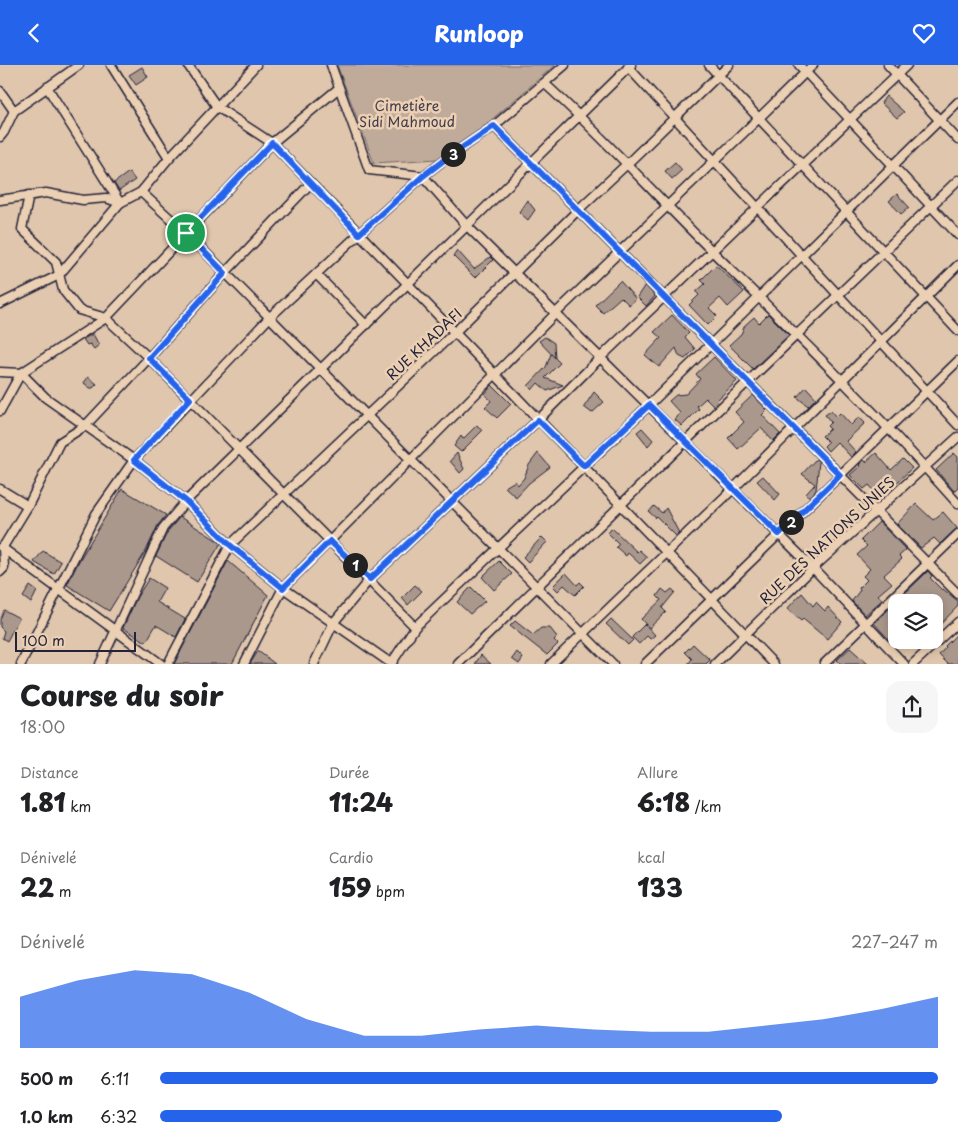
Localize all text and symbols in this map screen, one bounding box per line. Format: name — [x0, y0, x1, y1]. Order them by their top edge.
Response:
text: Runloop — [434, 16, 524, 49]
icon: back — [20, 19, 48, 47]
icon: heart — [910, 19, 938, 47]
park label: Cimetière Sidi Mahmoud — [359, 95, 455, 132]
pin: 3 — [440, 141, 466, 167]
text: 3 — [449, 144, 458, 165]
pin — [165, 212, 207, 254]
icon: arrive — [172, 219, 200, 247]
street label: RUE KHADAFI — [381, 303, 467, 385]
street label: RUE DES NATIONS UNIES — [755, 471, 899, 609]
pin: 2 — [778, 509, 804, 535]
text: 2 — [787, 512, 796, 533]
pin: 1 — [342, 553, 368, 577]
text: 1 — [352, 555, 359, 576]
map controls — [888, 594, 943, 649]
button: layers — [888, 594, 943, 649]
scale bar — [15, 629, 136, 652]
text: 100 m — [22, 630, 65, 651]
text: Course du soir — [20, 673, 224, 716]
button: share — [886, 681, 938, 733]
text: 18:00 — [20, 714, 65, 738]
text: Distance — [20, 762, 79, 783]
text: Durée — [329, 762, 370, 783]
text: Allure — [637, 762, 678, 783]
text: 1.81 — [20, 783, 66, 821]
text: 11:24 — [329, 783, 393, 821]
text: 6:18 — [637, 783, 690, 821]
text: km — [66, 796, 91, 817]
text: /km — [690, 796, 722, 817]
text: Dénivelé — [20, 847, 77, 868]
text: Cardio — [329, 847, 373, 868]
text: kcal — [637, 847, 665, 868]
text: 22 — [20, 868, 54, 906]
text: 159 — [329, 868, 371, 906]
text: 133 — [637, 868, 683, 906]
text: m — [54, 881, 71, 902]
text: bpm — [371, 881, 405, 902]
text: Dénivelé — [20, 929, 85, 953]
text: 227–247 m — [851, 929, 938, 953]
text: 500 m — [20, 1066, 73, 1090]
text: 6:11 — [100, 1066, 129, 1090]
text: 1.0 km — [20, 1104, 73, 1128]
text: 6:32 — [100, 1104, 137, 1128]

